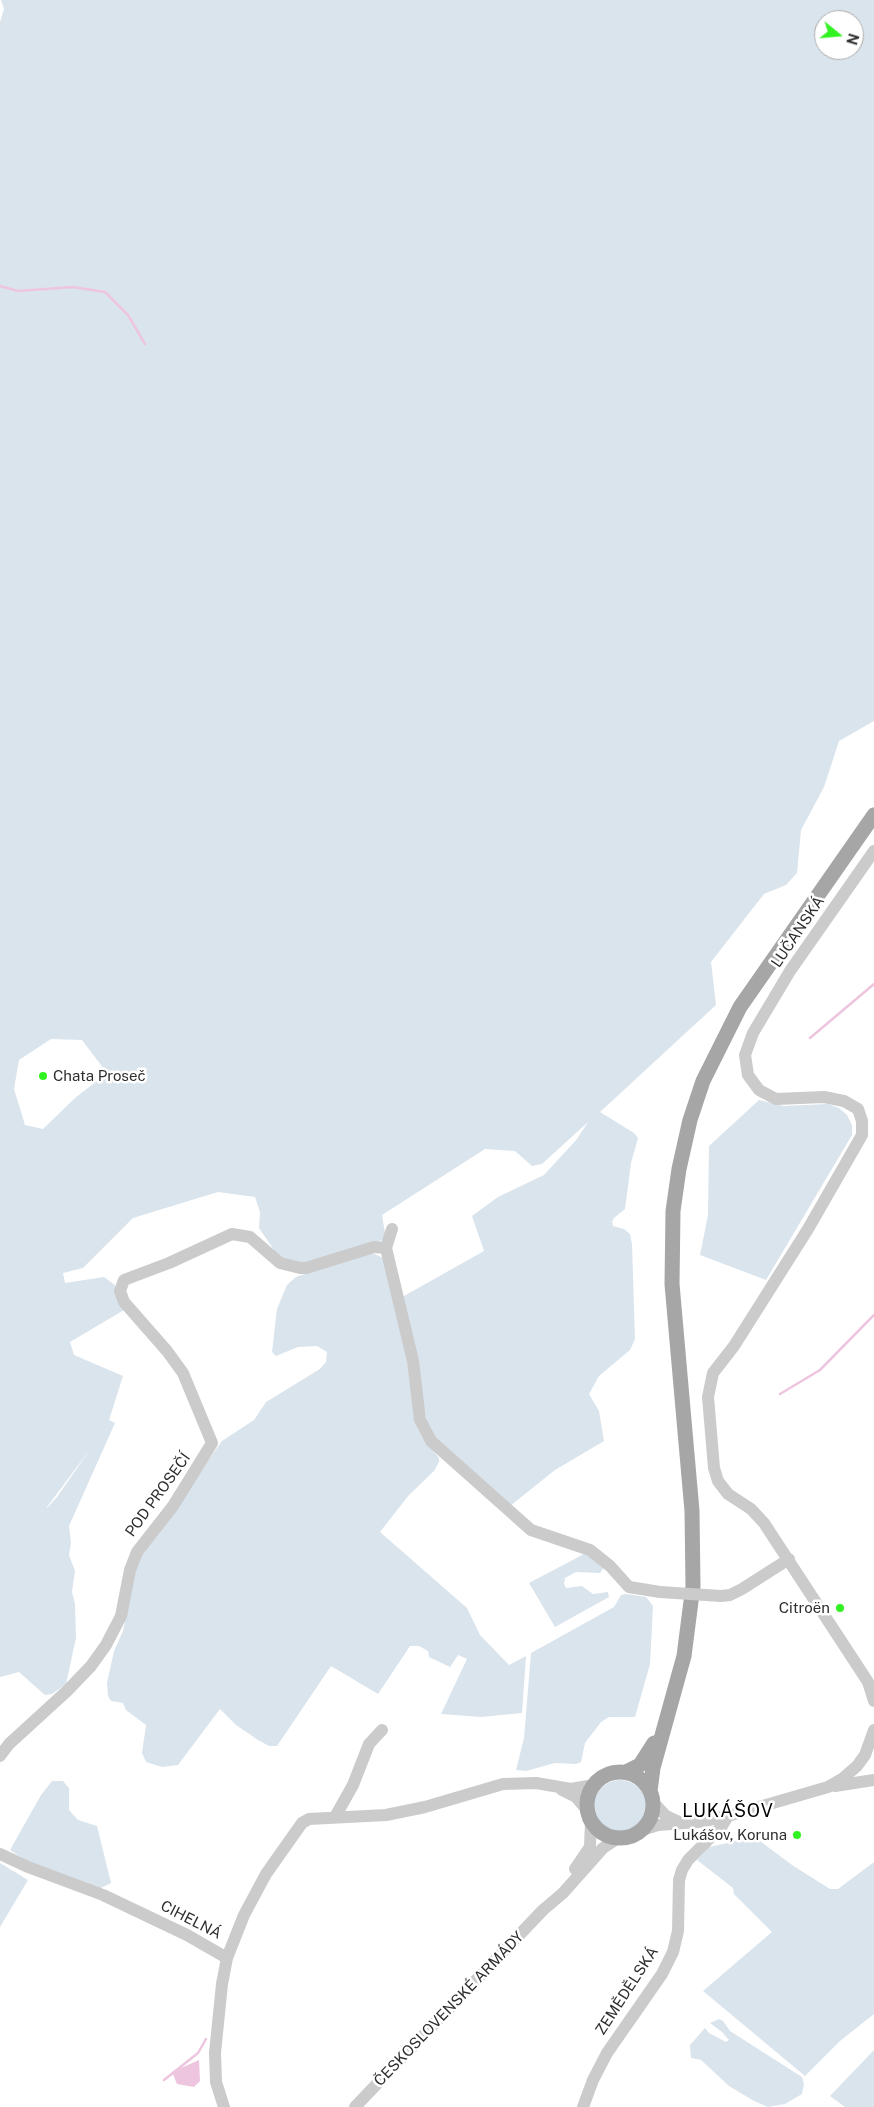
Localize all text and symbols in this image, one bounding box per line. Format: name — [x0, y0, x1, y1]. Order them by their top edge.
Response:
north arrow — [814, 10, 864, 60]
text: N — [843, 32, 862, 47]
street label: LUČANSKÁ — [768, 893, 828, 971]
place label: Chata Proseč — [53, 1067, 146, 1085]
marker: Chata Proseč — [37, 1070, 49, 1082]
street label: POD PROSEČÍ — [122, 1450, 194, 1540]
place label: Citroën — [779, 1599, 830, 1617]
marker: Citroën — [834, 1602, 846, 1614]
district label: LUKÁŠOV — [681, 1800, 775, 1822]
place label: Lukášov, Koruna — [673, 1826, 787, 1844]
marker: Lukášov, Koruna — [791, 1829, 803, 1841]
street label: CIHELNÁ — [157, 1897, 225, 1943]
street label: ČESKOSLOVENSKÉ ARMÁDY — [370, 1928, 528, 2090]
street label: ZEMĚDĚLSKÁ — [592, 1944, 662, 2038]

